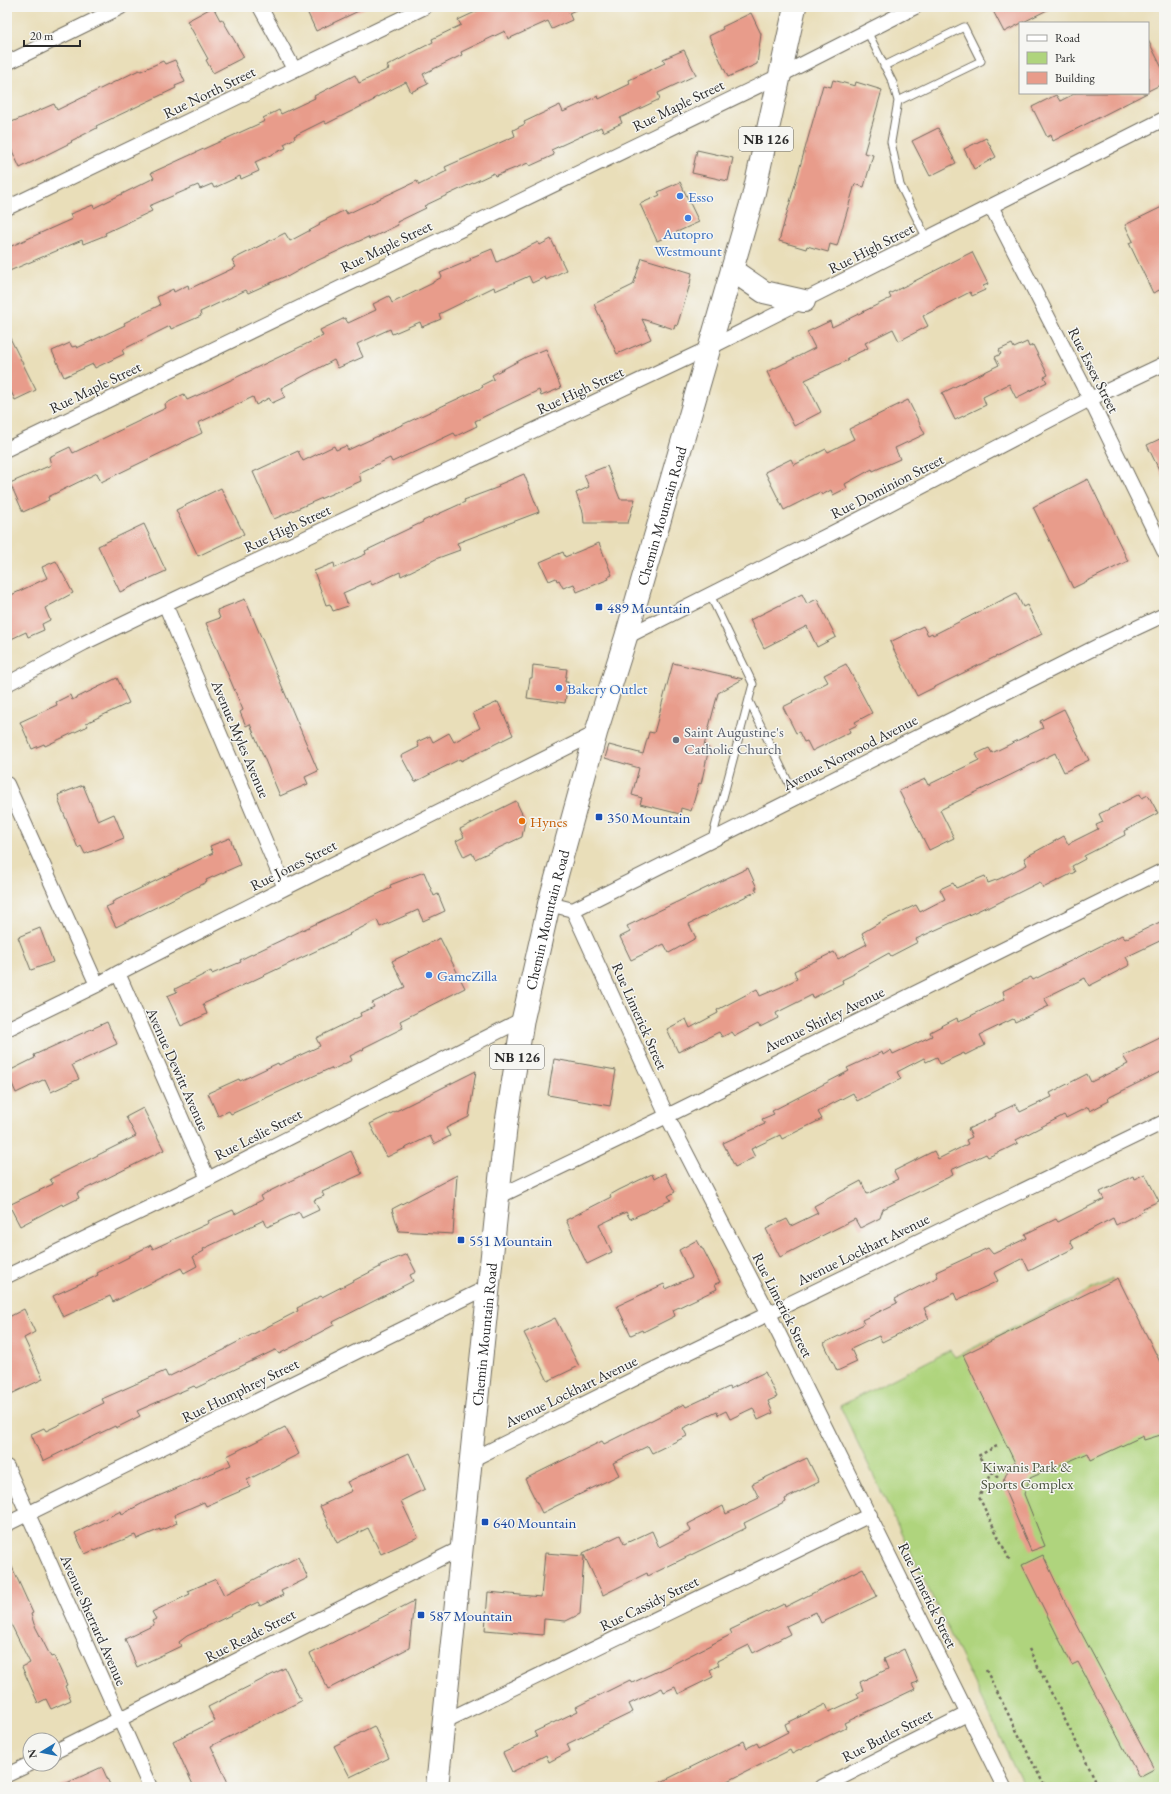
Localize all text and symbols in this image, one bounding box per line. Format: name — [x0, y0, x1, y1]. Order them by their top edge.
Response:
scale bar — [24, 22, 80, 48]
legend — [1019, 22, 1149, 94]
text: 20 m — [30, 28, 54, 44]
text: Road — [1055, 30, 1081, 46]
text: Park — [1055, 50, 1076, 66]
street label: Rue North Street — [160, 61, 258, 122]
text: Building — [1055, 70, 1096, 86]
street label: Rue Maple Street — [629, 75, 727, 135]
road number: NB 126 — [739, 127, 793, 151]
place label: Esso — [688, 187, 714, 206]
marker: Esso — [675, 191, 685, 201]
marker: Autopro Westmount — [683, 213, 693, 223]
street label: Rue Maple Street — [337, 216, 435, 276]
street label: Rue High Street — [825, 218, 917, 278]
place label: Autopro Westmount — [654, 224, 722, 260]
street label: Rue Essex Street — [1064, 324, 1124, 416]
street label: Rue Maple Street — [46, 357, 144, 417]
street label: Rue High Street — [534, 362, 627, 418]
street label: Chemin Mountain Road — [632, 444, 690, 587]
street label: Rue Dominion Street — [827, 449, 947, 523]
street label: Rue High Street — [241, 500, 334, 556]
place label: 489 Mountain — [607, 598, 690, 617]
marker: 489 Mountain — [594, 602, 604, 612]
street label: Avenue Myles Avenue — [207, 676, 274, 801]
place label: Bakery Outlet — [567, 679, 648, 698]
marker: Bakery Outlet — [554, 683, 564, 693]
street label: Avenue Norwood Avenue — [779, 710, 921, 795]
place label: Saint Augustine's Catholic Church — [684, 722, 784, 758]
marker: Saint Augustine's Catholic Church — [671, 735, 681, 745]
place label: 350 Mountain — [607, 808, 690, 827]
place label: Hynes — [530, 812, 567, 831]
marker: 350 Mountain — [594, 812, 604, 822]
marker: Hynes — [517, 816, 527, 826]
street label: Rue Jones Street — [247, 835, 340, 895]
street label: Chemin Mountain Road — [520, 847, 573, 992]
street label: Rue Limerick Street — [608, 960, 672, 1073]
place label: GameZilla — [437, 966, 497, 985]
marker: GameZilla — [424, 970, 434, 980]
street label: Avenue Shirley Avenue — [760, 982, 887, 1057]
street label: Avenue Dewitt Avenue — [142, 1004, 214, 1134]
road number: NB 126 — [490, 1045, 544, 1069]
street label: Rue Leslie Street — [211, 1104, 305, 1164]
street label: Avenue Lockhart Avenue — [793, 1209, 932, 1290]
place label: 551 Mountain — [469, 1231, 552, 1250]
marker: 551 Mountain — [456, 1235, 466, 1245]
street label: Rue Limerick Street — [748, 1249, 818, 1361]
street label: Chemin Mountain Road — [467, 1262, 501, 1407]
street label: Avenue Lockhart Avenue — [501, 1351, 640, 1432]
street label: Rue Humphrey Street — [178, 1353, 302, 1427]
park label: Kiwanis Park & Sports Complex — [981, 1457, 1074, 1493]
place label: 640 Mountain — [493, 1513, 576, 1532]
marker: 640 Mountain — [480, 1517, 490, 1527]
street label: Rue Limerick Street — [894, 1539, 962, 1651]
street label: Avenue Sherrard Avenue — [56, 1551, 131, 1689]
street label: Rue Cassidy Street — [596, 1571, 702, 1635]
street label: Rue Reade Street — [201, 1604, 299, 1666]
place label: 587 Mountain — [429, 1606, 512, 1625]
marker: 587 Mountain — [416, 1610, 426, 1620]
street label: Rue Butler Street — [838, 1704, 936, 1766]
north arrow — [22, 1732, 62, 1772]
text: N — [24, 1748, 40, 1759]

